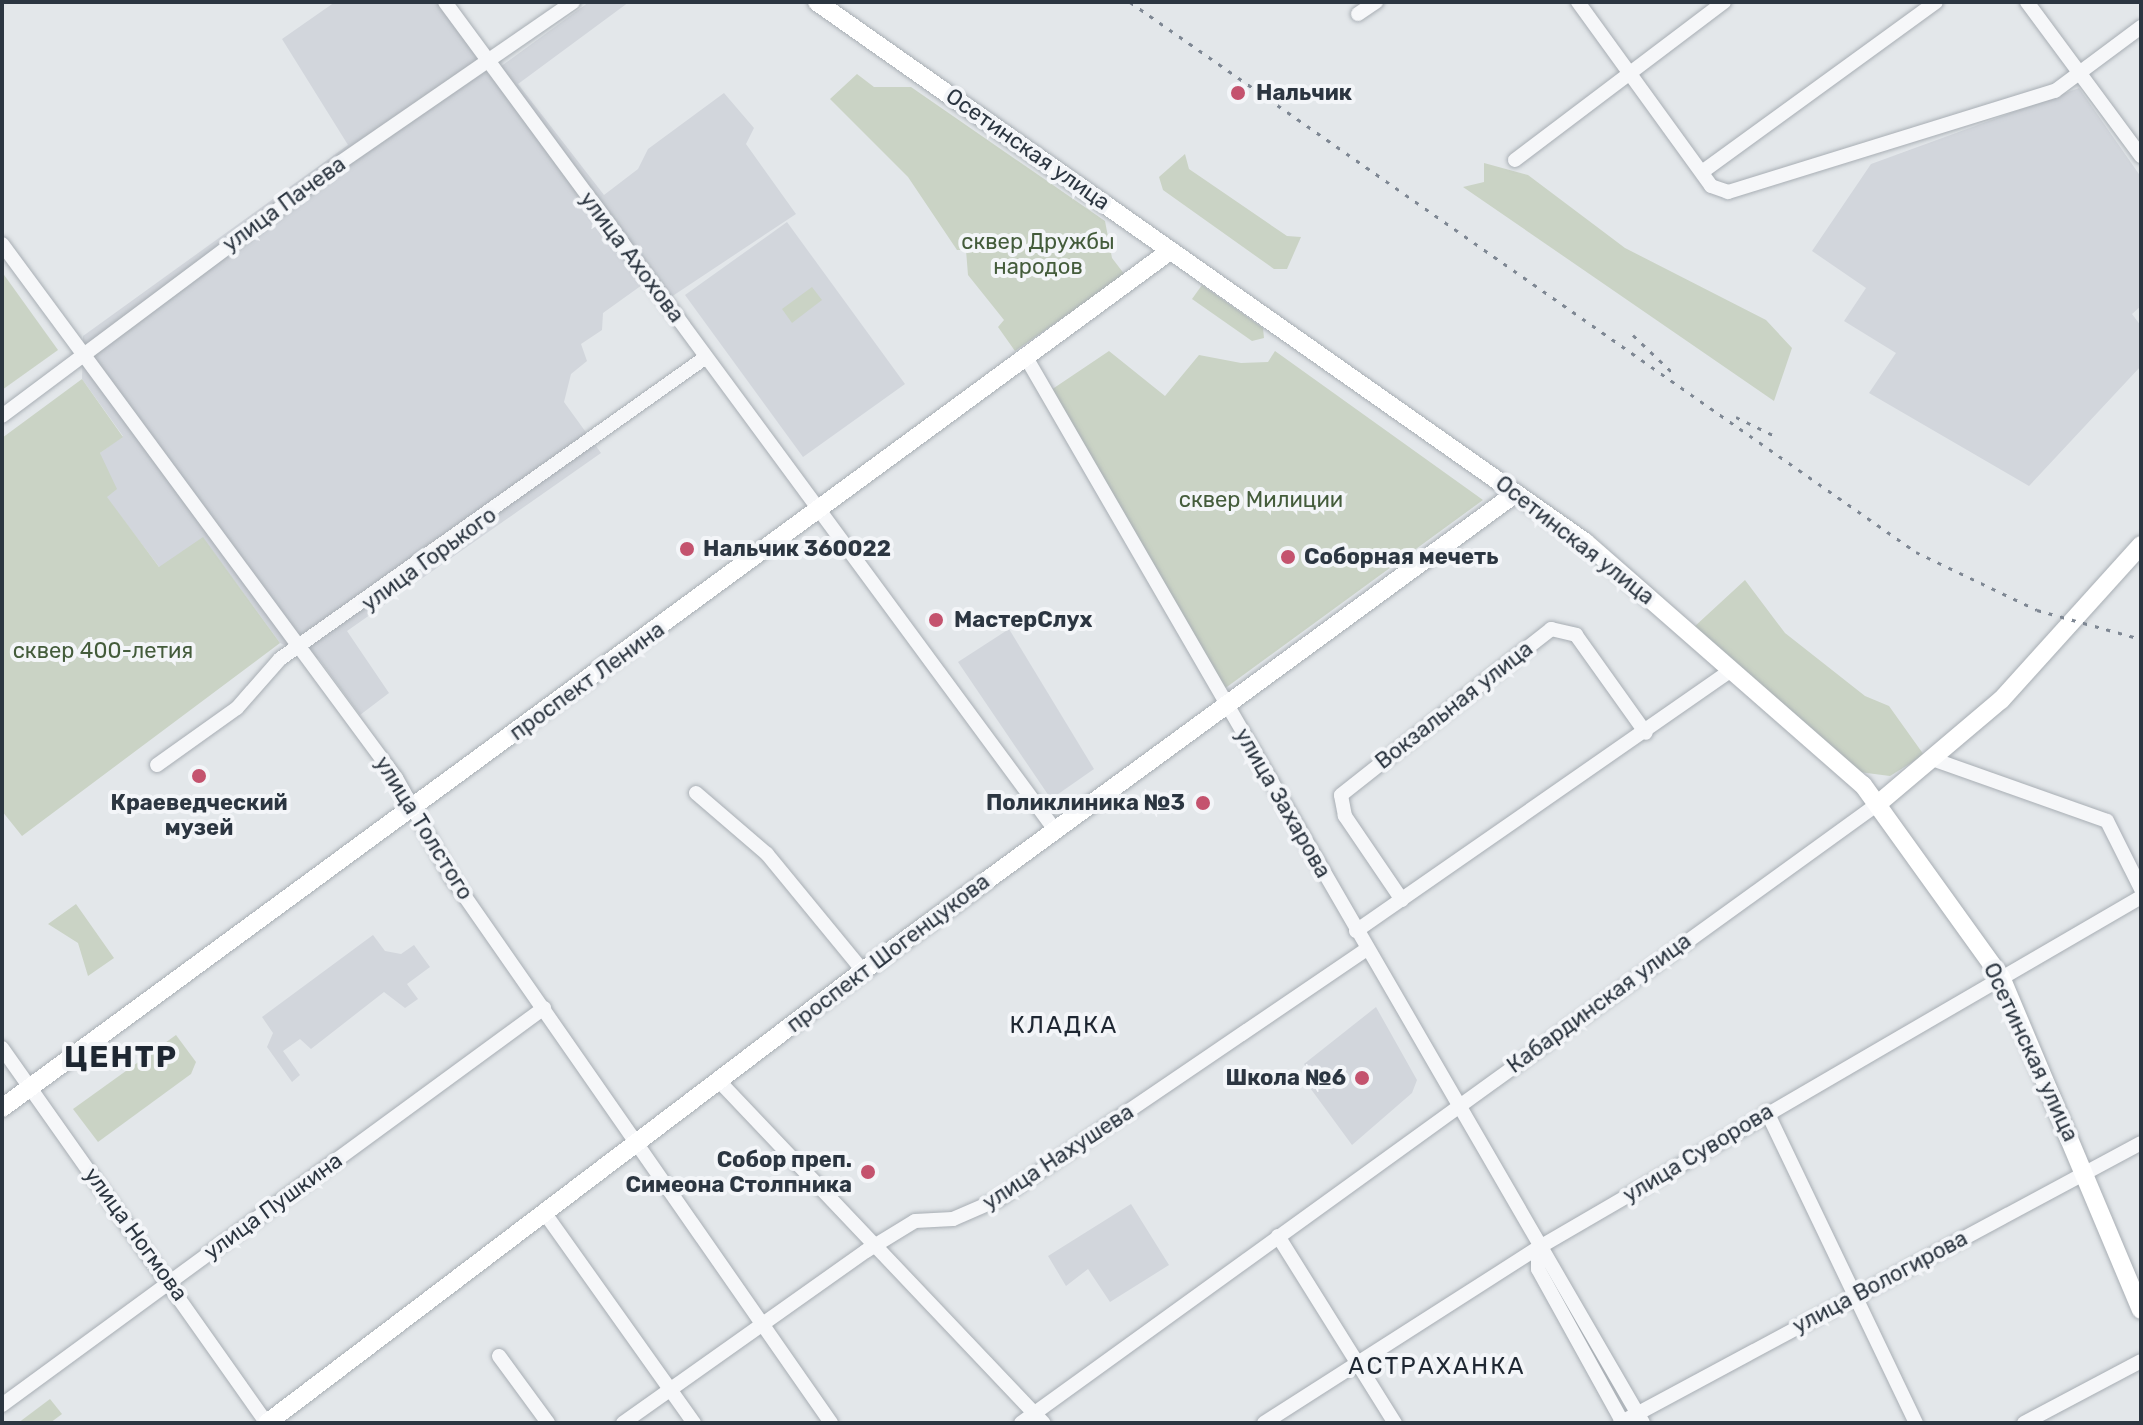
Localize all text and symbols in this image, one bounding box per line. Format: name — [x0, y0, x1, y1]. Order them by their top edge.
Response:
place label: Нальчик — [1256, 80, 1352, 106]
marker: Нальчик — [1227, 82, 1249, 104]
street label: Осетинская улица — [941, 83, 1115, 215]
street label: улица Пачева — [217, 151, 351, 257]
street label: улица Ахохова — [574, 186, 690, 328]
park label: сквер Дружбы народов — [961, 228, 1115, 280]
street label: Осетинская улица — [1490, 470, 1660, 610]
park label: сквер Милиции — [1179, 487, 1343, 513]
street label: улица Горького — [357, 501, 501, 617]
place label: Нальчик 360022 — [703, 536, 891, 562]
marker: Нальчик 360022 — [678, 540, 696, 558]
place label: Соборная мечеть — [1304, 544, 1498, 570]
marker: Соборная мечеть — [1279, 548, 1297, 566]
place label: МастерСлух — [954, 607, 1092, 633]
marker: МастерСлух — [925, 609, 947, 631]
street label: проспект Ленина — [504, 616, 670, 746]
street label: Вокзальная улица — [1370, 635, 1538, 775]
park label: сквер 400-летия — [13, 638, 193, 664]
street label: улица Захарова — [1229, 723, 1337, 883]
street label: улица Толстого — [369, 751, 479, 905]
marker: Краеведческий музей — [190, 767, 208, 785]
place label: Краеведческий музей — [111, 789, 287, 840]
place label: Поликлиника №3 — [986, 790, 1185, 816]
marker: Поликлиника №3 — [1192, 792, 1214, 814]
street label: проспект Шогенцукова — [781, 868, 995, 1038]
street label: Кабардинская улица — [1502, 927, 1696, 1079]
street label: Осетинская улица — [1978, 958, 2084, 1146]
district label: КЛАДКА — [1010, 1012, 1118, 1040]
district label: ЦЕНТР — [64, 1039, 178, 1075]
place label: Школа №6 — [1226, 1065, 1346, 1091]
marker: Школа №6 — [1353, 1069, 1371, 1087]
street label: улица Нахушева — [978, 1098, 1138, 1216]
street label: улица Суворова — [1618, 1098, 1778, 1208]
place label: Собор преп. Симеона Столпника — [626, 1146, 852, 1198]
street label: улица Пушкина — [199, 1147, 347, 1265]
street label: улица Ногмова — [79, 1162, 193, 1306]
marker: Собор преп. Симеона Столпника — [859, 1163, 877, 1181]
street label: улица Вологирова — [1788, 1225, 1972, 1339]
district label: АСТРАХАНКА — [1348, 1353, 1526, 1381]

